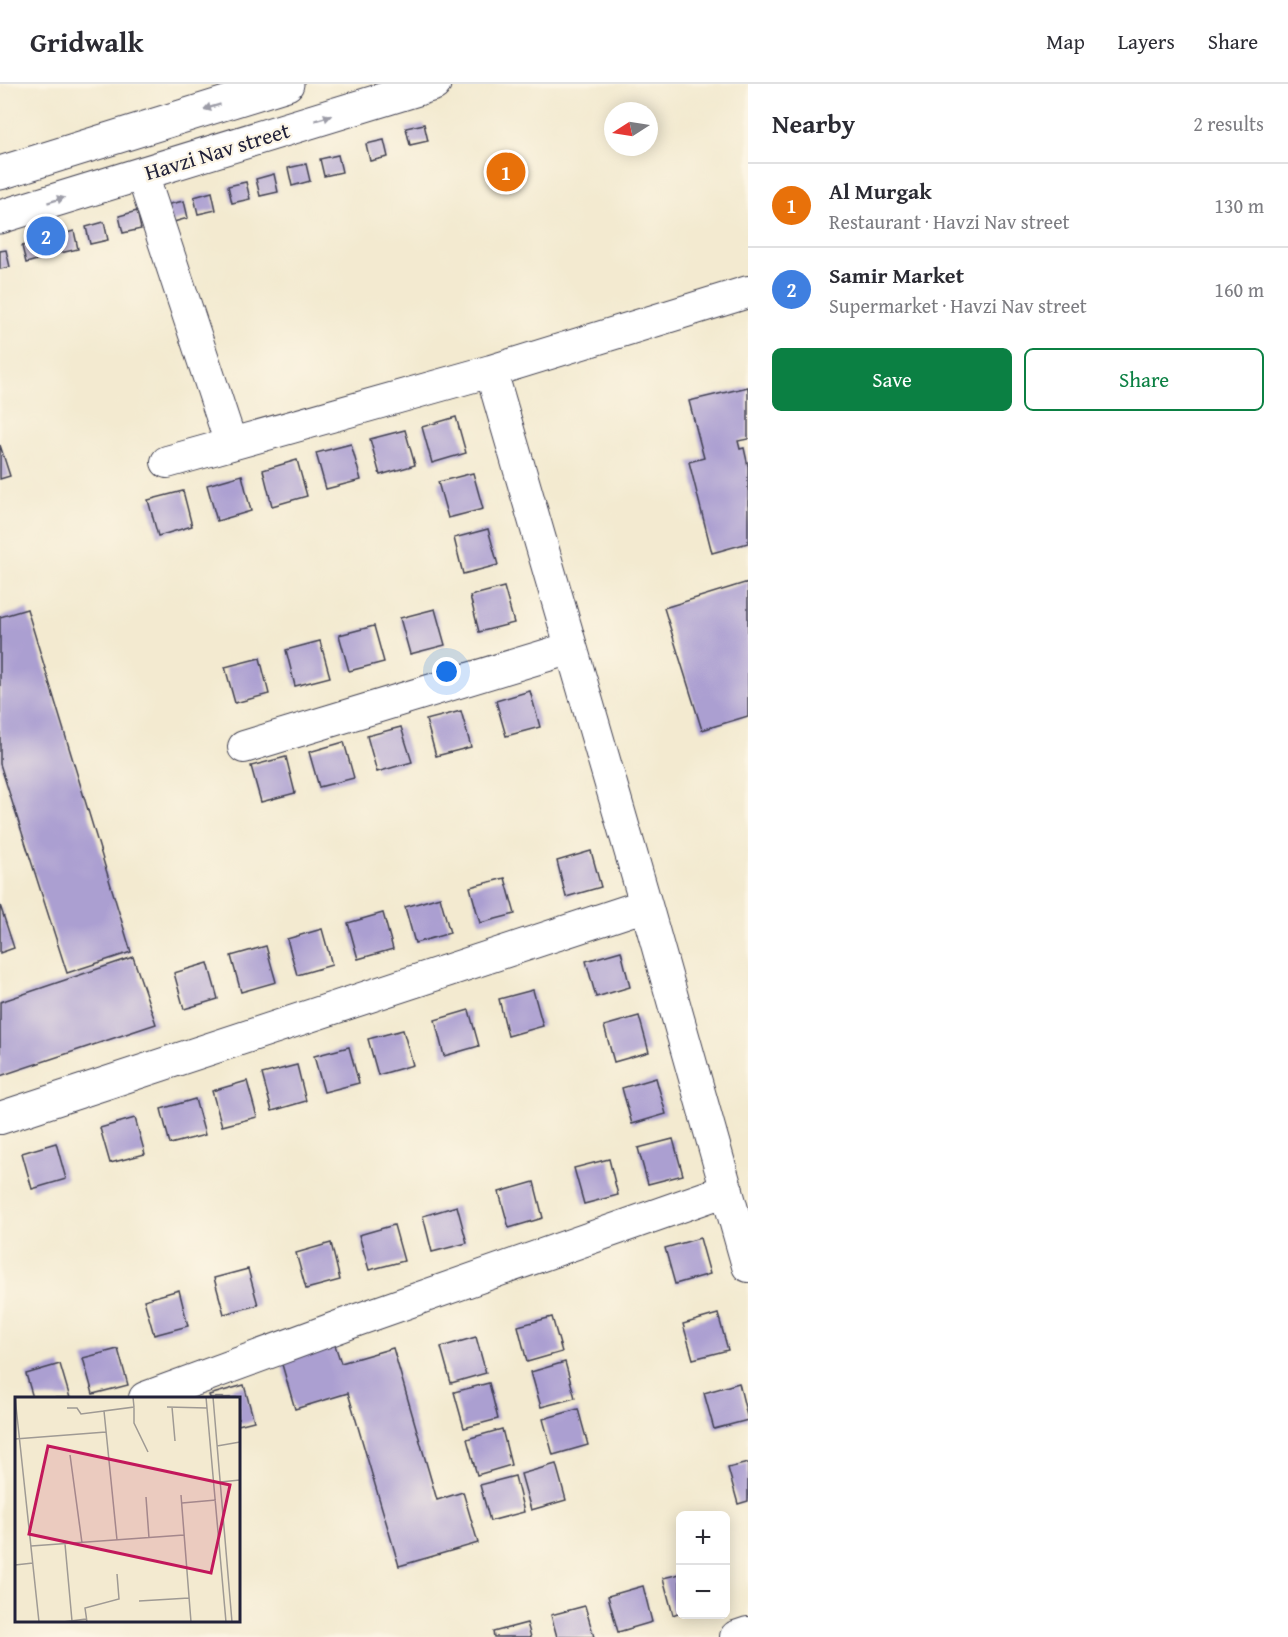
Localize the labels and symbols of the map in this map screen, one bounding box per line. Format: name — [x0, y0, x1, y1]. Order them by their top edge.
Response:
north arrow — [604, 102, 658, 156]
one-way arrow — [202, 103, 220, 112]
one-way arrow — [314, 113, 332, 122]
street label: Havzi Nav street — [141, 114, 294, 188]
pin: 1 — [486, 150, 526, 194]
one-way arrow — [47, 195, 65, 204]
pin: 2 — [26, 214, 66, 258]
your location — [432, 657, 461, 686]
inset map — [15, 1397, 240, 1622]

